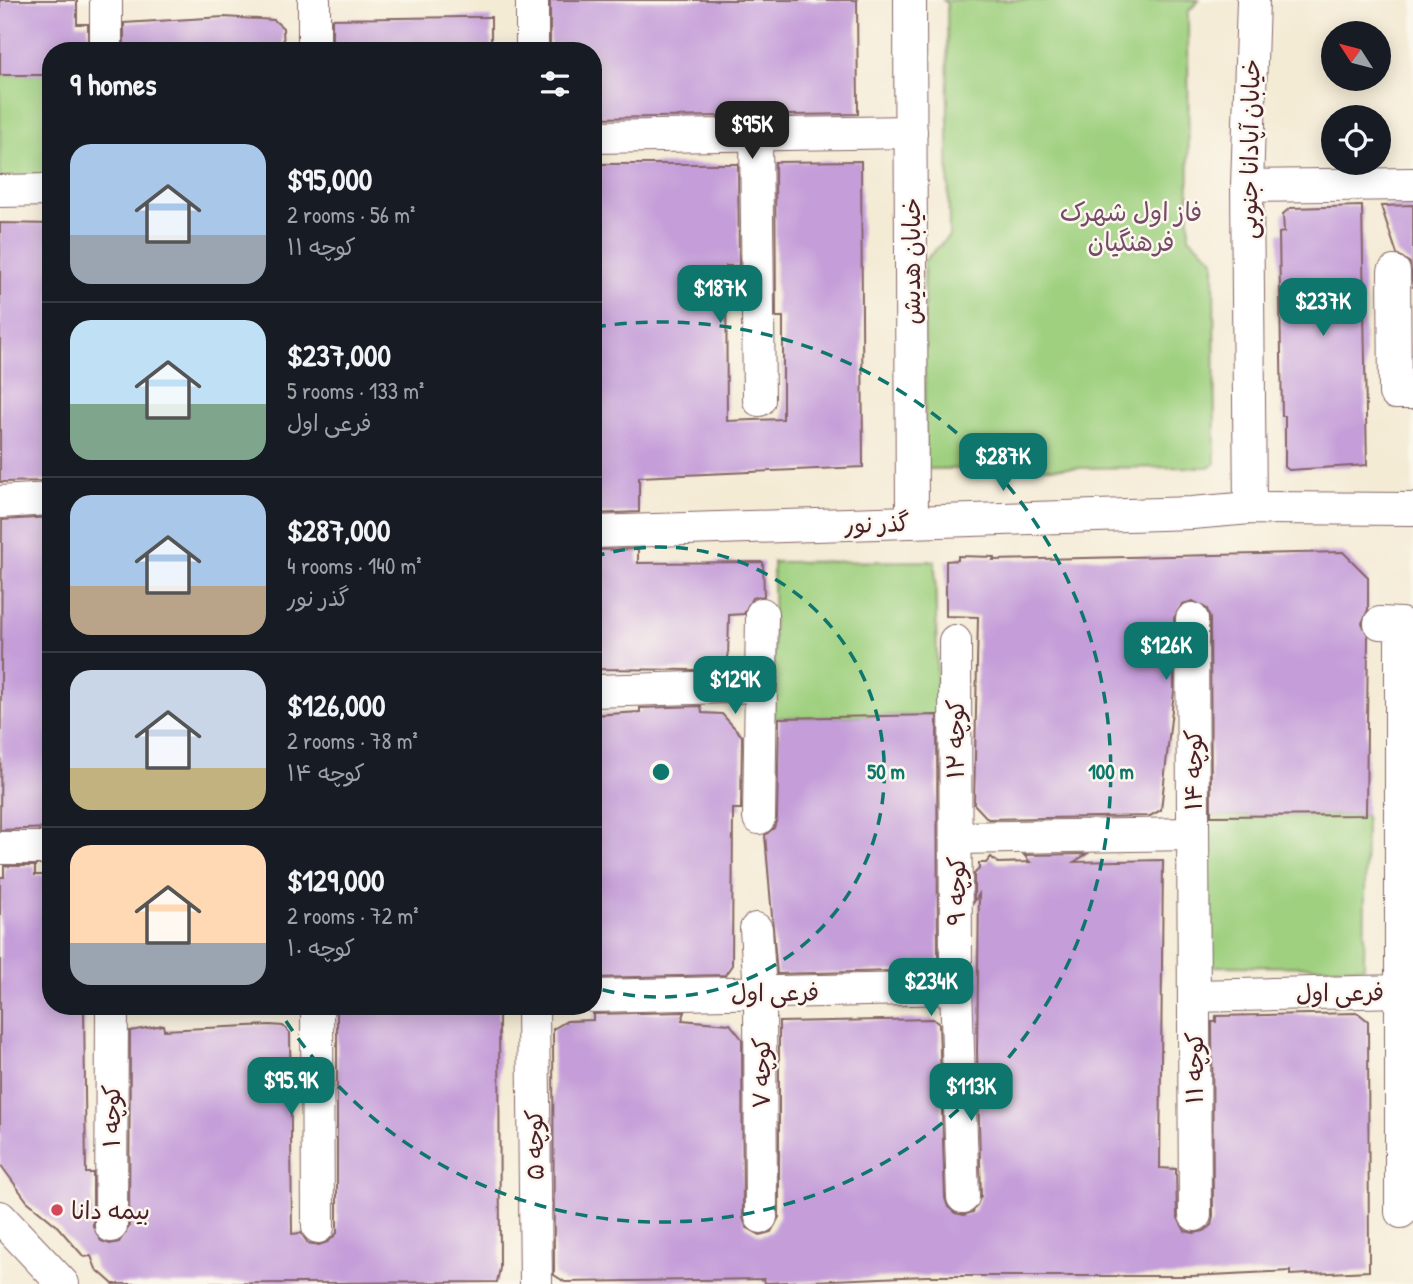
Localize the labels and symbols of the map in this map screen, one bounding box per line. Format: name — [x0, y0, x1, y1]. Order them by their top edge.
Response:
north arrow — [1321, 21, 1391, 91]
street label: خیابان آپادانا جنوبی — [1231, 59, 1268, 239]
pin: $95K — [711, 102, 793, 161]
district label: فاز اول شهرک فرهنگیان — [1060, 194, 1202, 259]
street label: خیابان هدیش — [895, 197, 927, 325]
pin: $187K — [671, 266, 769, 325]
pin: $237K — [1274, 278, 1372, 338]
pin: $287K — [954, 434, 1052, 493]
street label: گذر نور — [843, 506, 910, 540]
pin: $126K — [1117, 622, 1215, 682]
pin: $129K — [686, 656, 784, 716]
street label: کوچه ۱۲ — [939, 699, 971, 779]
street label: کوچه ۱۴ — [1177, 729, 1209, 811]
text: 50 m — [867, 757, 905, 786]
text: 100 m — [1088, 757, 1134, 786]
centre of rings — [649, 760, 673, 784]
street label: کوچه ۹ — [940, 856, 972, 926]
pin: $234K — [882, 958, 980, 1018]
street label: فرعی اول — [731, 975, 819, 1009]
street label: فرعی اول — [1296, 975, 1384, 1009]
street label: کوچه ۱۱ — [1178, 1032, 1210, 1104]
street label: کوچه ۷ — [745, 1037, 777, 1109]
pin: $95.9K — [234, 1058, 348, 1117]
pin: $113K — [922, 1064, 1020, 1123]
street label: کوچه ۱ — [95, 1084, 127, 1148]
street label: کوچه ۵ — [517, 1109, 551, 1181]
place label: بیمه دانا — [71, 1194, 150, 1226]
marker: بیمه دانا — [49, 1202, 65, 1218]

